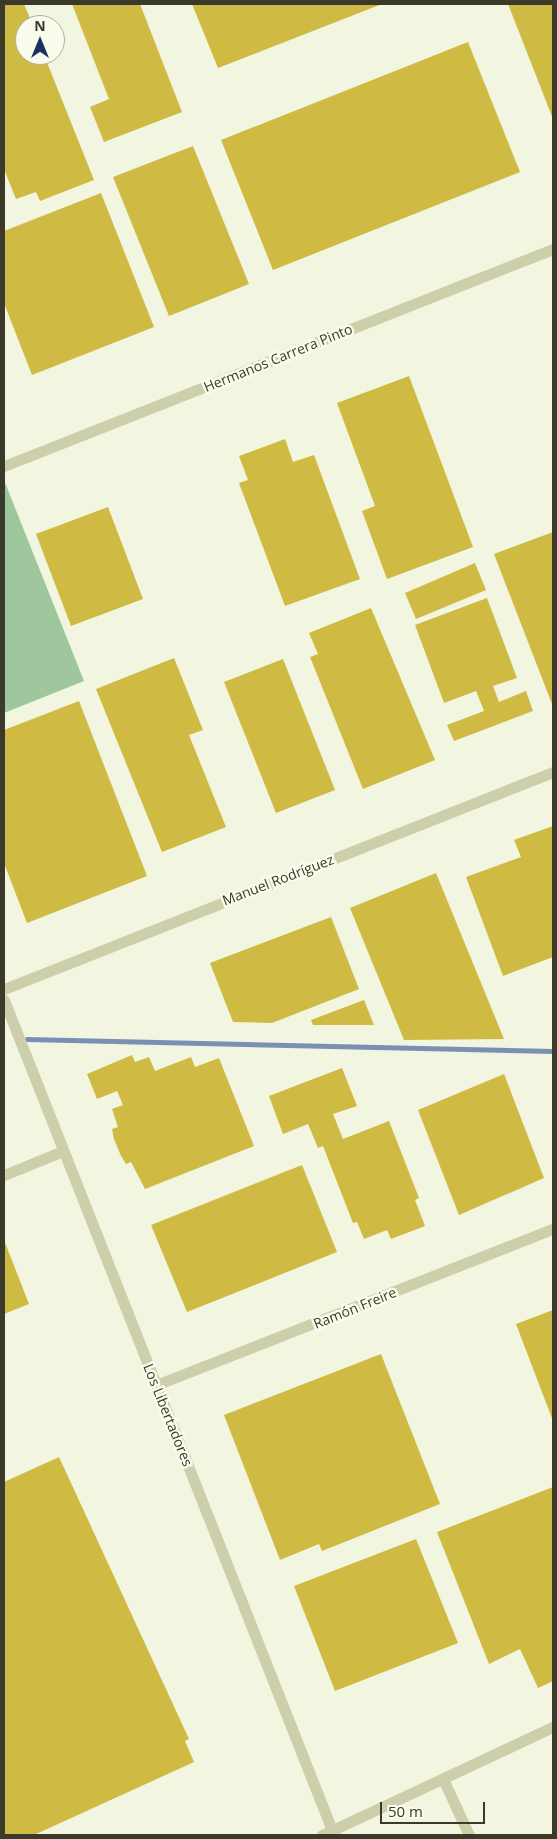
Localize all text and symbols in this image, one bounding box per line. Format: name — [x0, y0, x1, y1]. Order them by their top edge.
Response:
north arrow — [15, 15, 65, 65]
text: N — [34, 16, 46, 35]
street label: Hermanos Carrera Pinto — [201, 320, 355, 396]
street label: Manuel Rodríguez — [220, 851, 336, 909]
street label: Ramón Freire — [311, 1284, 399, 1332]
street label: Los Libertadores — [140, 1361, 196, 1469]
scale bar — [382, 1792, 487, 1824]
text: 50 m — [388, 1801, 423, 1821]

